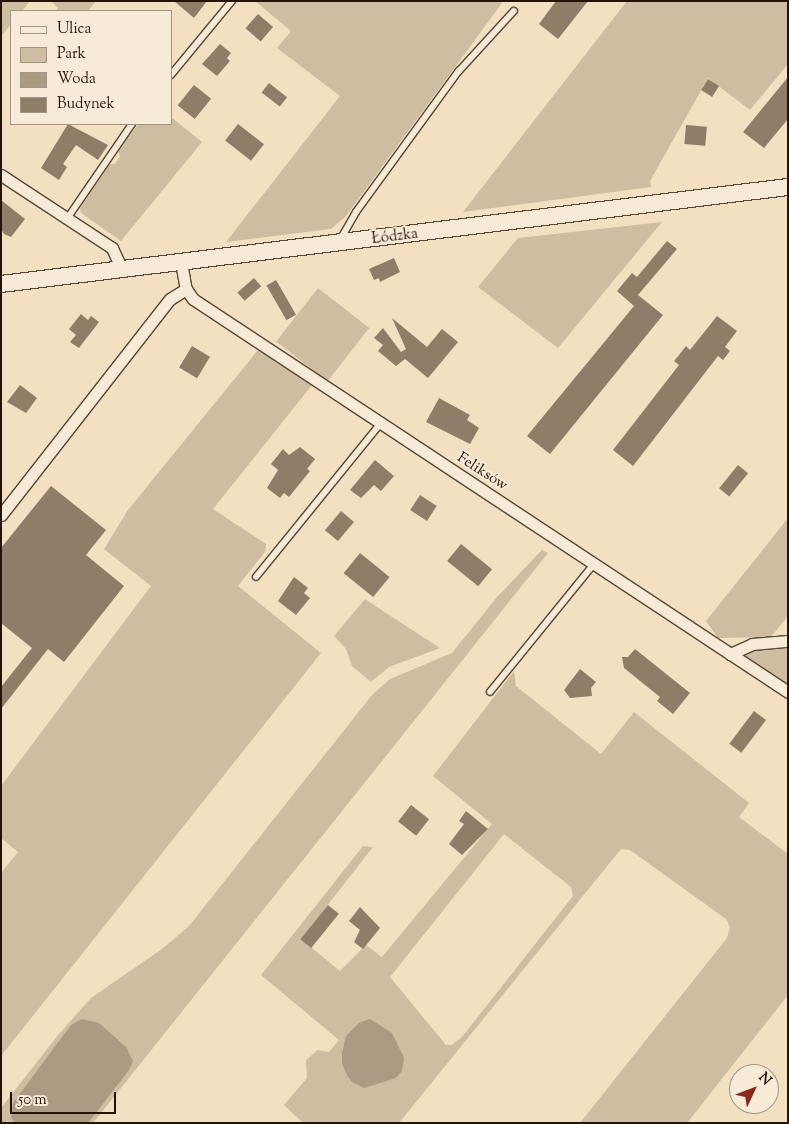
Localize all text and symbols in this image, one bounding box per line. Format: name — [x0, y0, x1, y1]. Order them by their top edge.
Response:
legend — [10, 10, 172, 125]
text: Ulica — [57, 19, 91, 40]
text: Park — [57, 44, 86, 65]
text: Woda — [57, 69, 96, 90]
text: Budynek — [57, 94, 115, 115]
street label: Łódzka — [371, 225, 419, 249]
street label: Feliksów — [453, 449, 511, 495]
north arrow — [729, 1064, 779, 1114]
text: N — [753, 1069, 775, 1090]
scale bar — [12, 1082, 119, 1114]
text: 50 m — [18, 1090, 47, 1111]

